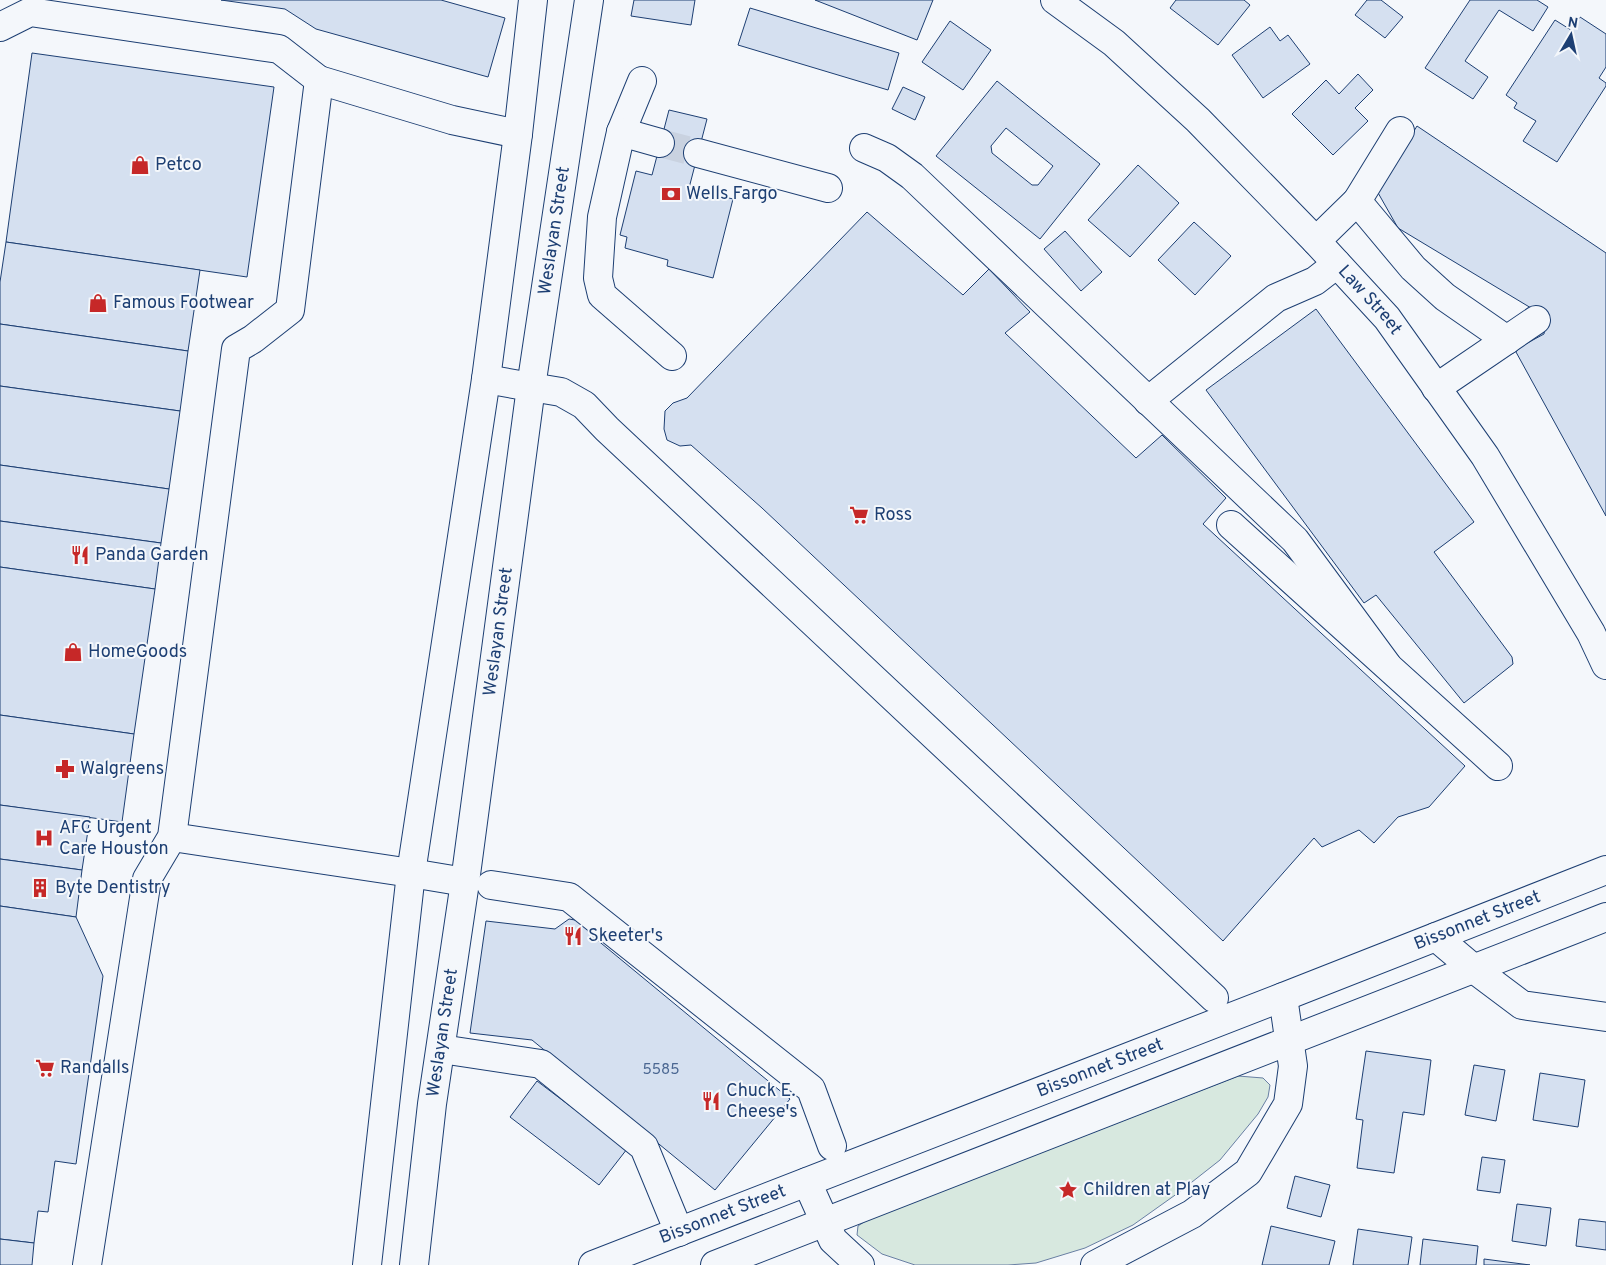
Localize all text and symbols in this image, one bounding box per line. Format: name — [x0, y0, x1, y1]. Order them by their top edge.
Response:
north arrow — [1546, 10, 1596, 60]
text: N — [1566, 14, 1579, 33]
shop icon: Petco — [129, 154, 151, 176]
place label: Petco — [155, 154, 202, 177]
street label: Weslayan Street — [533, 165, 575, 296]
bank icon: Wells Fargo — [660, 183, 682, 205]
place label: Wells Fargo — [686, 183, 778, 206]
street label: Law Street — [1333, 260, 1407, 340]
shop icon: Famous Footwear — [87, 292, 109, 314]
place label: Famous Footwear — [113, 292, 254, 315]
supermarket icon: Ross — [848, 504, 870, 526]
place label: Ross — [874, 504, 912, 527]
restaurant icon: Panda Garden — [69, 544, 91, 566]
place label: Panda Garden — [95, 544, 209, 567]
street label: Weslayan Street — [478, 566, 518, 697]
shop icon: HomeGoods — [62, 641, 84, 663]
place label: HomeGoods — [88, 641, 187, 664]
pharmacy icon: Walgreens — [54, 758, 76, 780]
place label: Walgreens — [80, 758, 164, 781]
place label: AFC Urgent Care Houston — [59, 817, 169, 861]
hospital icon: AFC Urgent Care Houston — [33, 827, 55, 849]
building icon: Byte Dentistry — [29, 877, 51, 899]
place label: Byte Dentistry — [55, 877, 170, 900]
street label: Bissonnet Street — [1411, 885, 1544, 956]
restaurant icon: Skeeter's — [562, 925, 584, 947]
place label: Skeeter's — [588, 925, 663, 948]
street label: Weslayan Street — [422, 967, 463, 1099]
street label: Bissonnet Street — [1033, 1033, 1167, 1103]
supermarket icon: Randalls — [34, 1057, 56, 1079]
place label: Randalls — [60, 1057, 129, 1080]
house number: 5585 — [642, 1061, 680, 1080]
place label: Chuck E. Cheese's — [726, 1080, 798, 1124]
restaurant icon: Chuck E. Cheese's — [700, 1090, 722, 1112]
place icon: Children at Play — [1057, 1179, 1079, 1201]
place label: Children at Play — [1083, 1179, 1210, 1202]
street label: Bissonnet Street — [656, 1180, 789, 1250]

